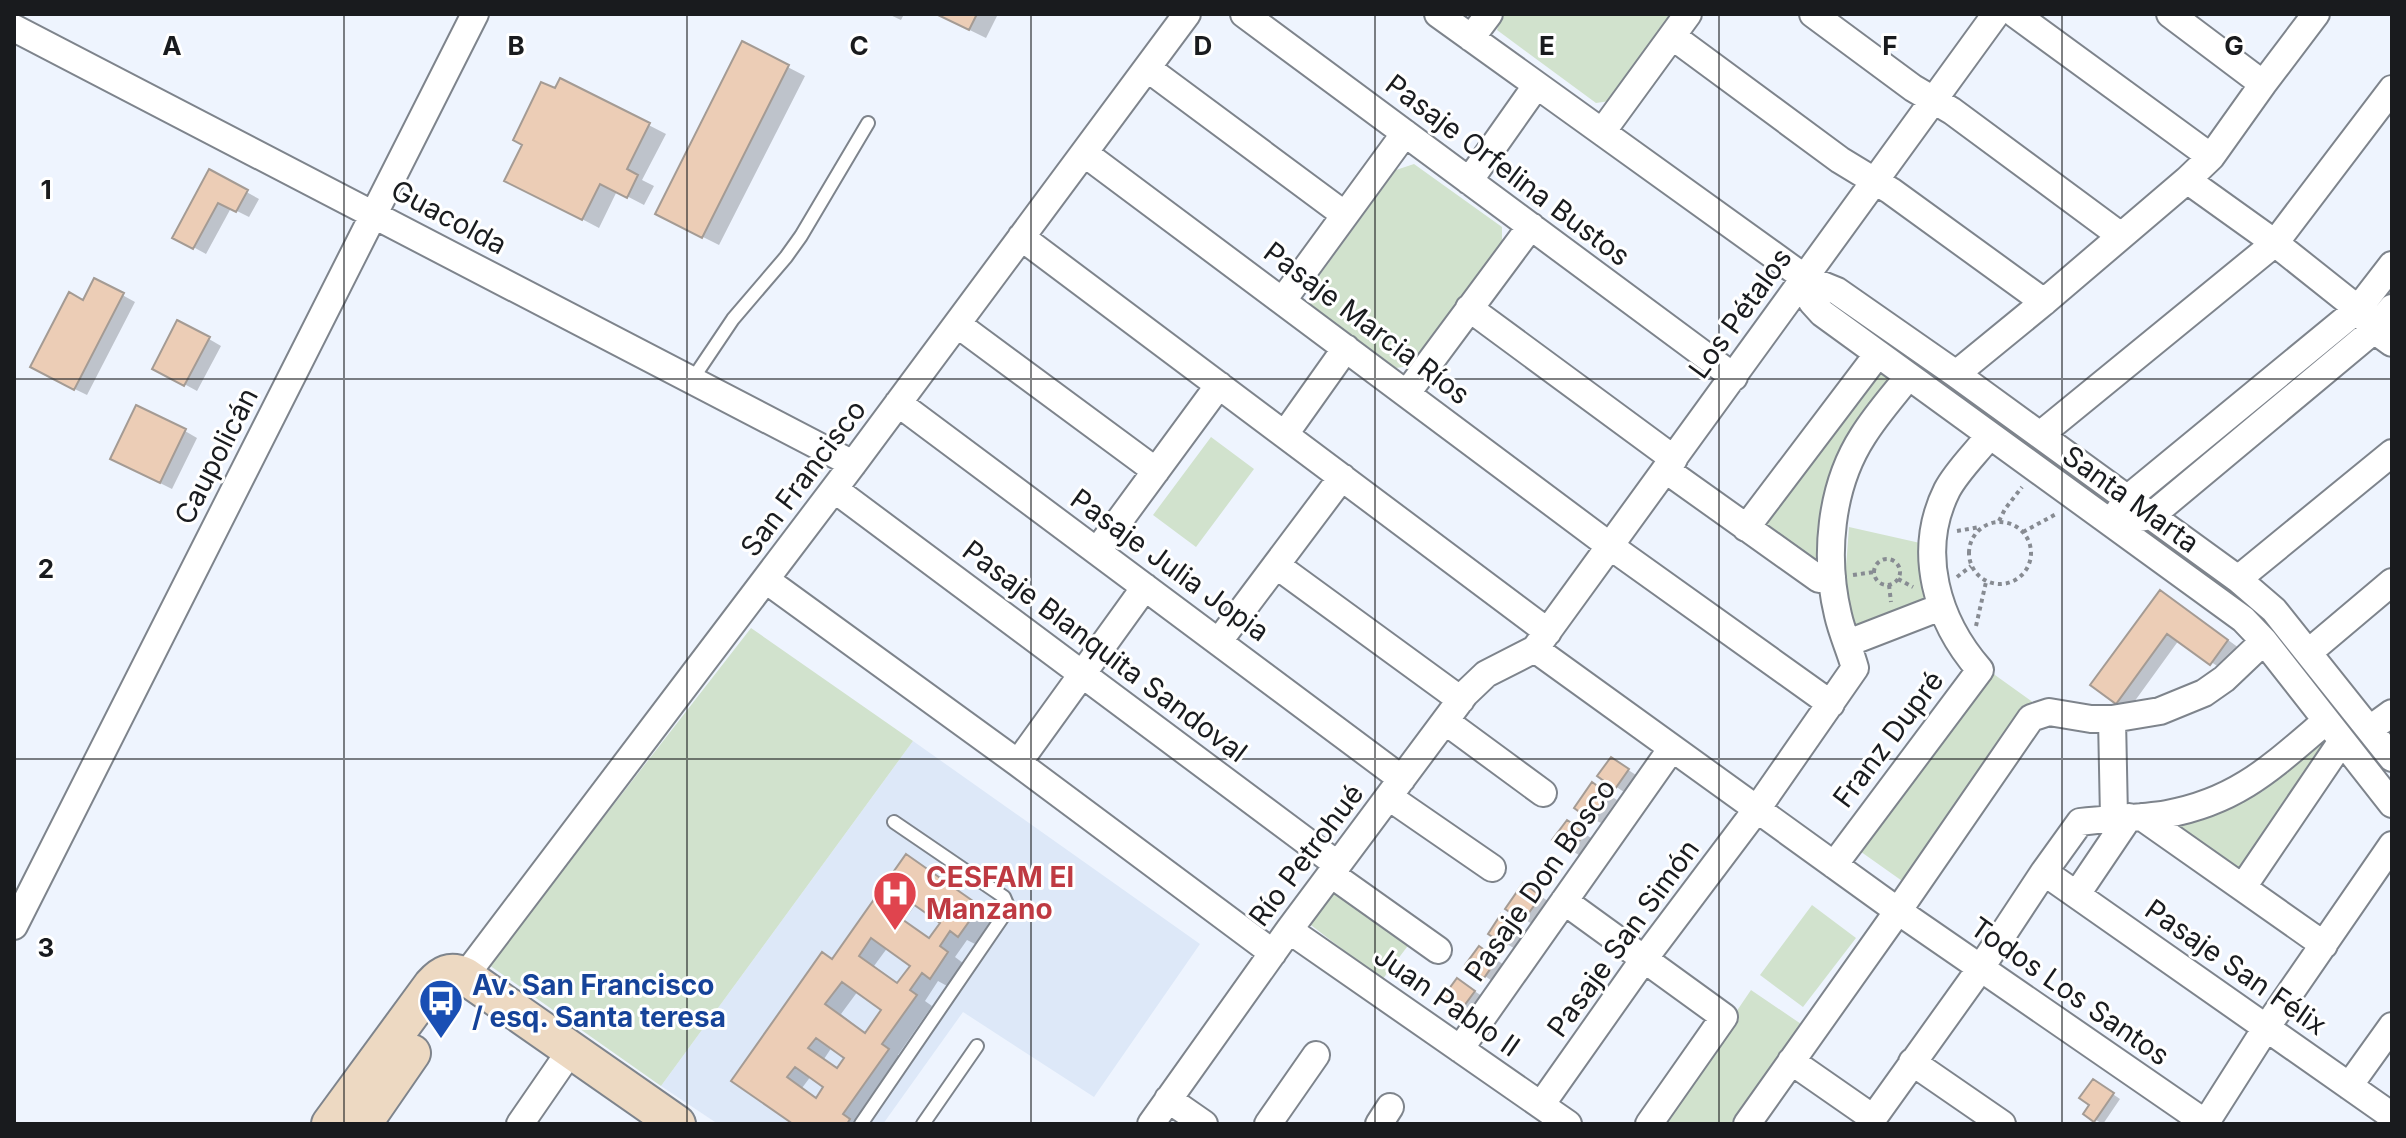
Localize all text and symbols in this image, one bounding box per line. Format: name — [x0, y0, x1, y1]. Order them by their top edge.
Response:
text: A — [162, 30, 182, 61]
text: B — [507, 30, 525, 61]
text: C — [849, 30, 869, 61]
text: D — [1194, 30, 1212, 61]
text: E — [1539, 30, 1555, 61]
text: F — [1882, 30, 1898, 61]
text: G — [2224, 30, 2244, 61]
street label: Pasaje Orfelina Bustos — [1379, 67, 1637, 273]
street label: Guacolda — [386, 173, 512, 261]
text: 1 — [40, 174, 52, 205]
street label: Pasaje Marcia Ríos — [1257, 235, 1477, 411]
street label: Los Pétalos — [1681, 241, 1799, 385]
street label: Caupolicán — [167, 382, 265, 530]
street label: San Francisco — [733, 393, 873, 563]
street label: Santa Marta — [2056, 438, 2206, 560]
street label: Pasaje Julia Jopia — [1064, 482, 1276, 648]
street label: Pasaje Blanquita Sandoval — [956, 533, 1254, 769]
text: 2 — [38, 553, 54, 584]
street label: Franz Dupré — [1826, 664, 1950, 814]
street label: Pasaje Don Bosco — [1457, 772, 1623, 988]
street label: Río Petrohué — [1242, 777, 1370, 933]
street label: Pasaje San Simón — [1540, 833, 1706, 1043]
place label: CESFAM El Manzano — [926, 860, 1074, 926]
hospital icon: CESFAM El Manzano — [871, 869, 919, 932]
street label: Pasaje San Félix — [2139, 892, 2333, 1042]
street label: Todos Los Santos — [1964, 910, 2176, 1072]
text: 3 — [38, 932, 54, 963]
street label: Juan Pablo II — [1368, 938, 1526, 1064]
place label: Av. San Francisco / esq. Santa teresa — [472, 968, 726, 1034]
bus stop icon: Av. San Francisco / esq. Santa teresa — [417, 977, 465, 1040]

